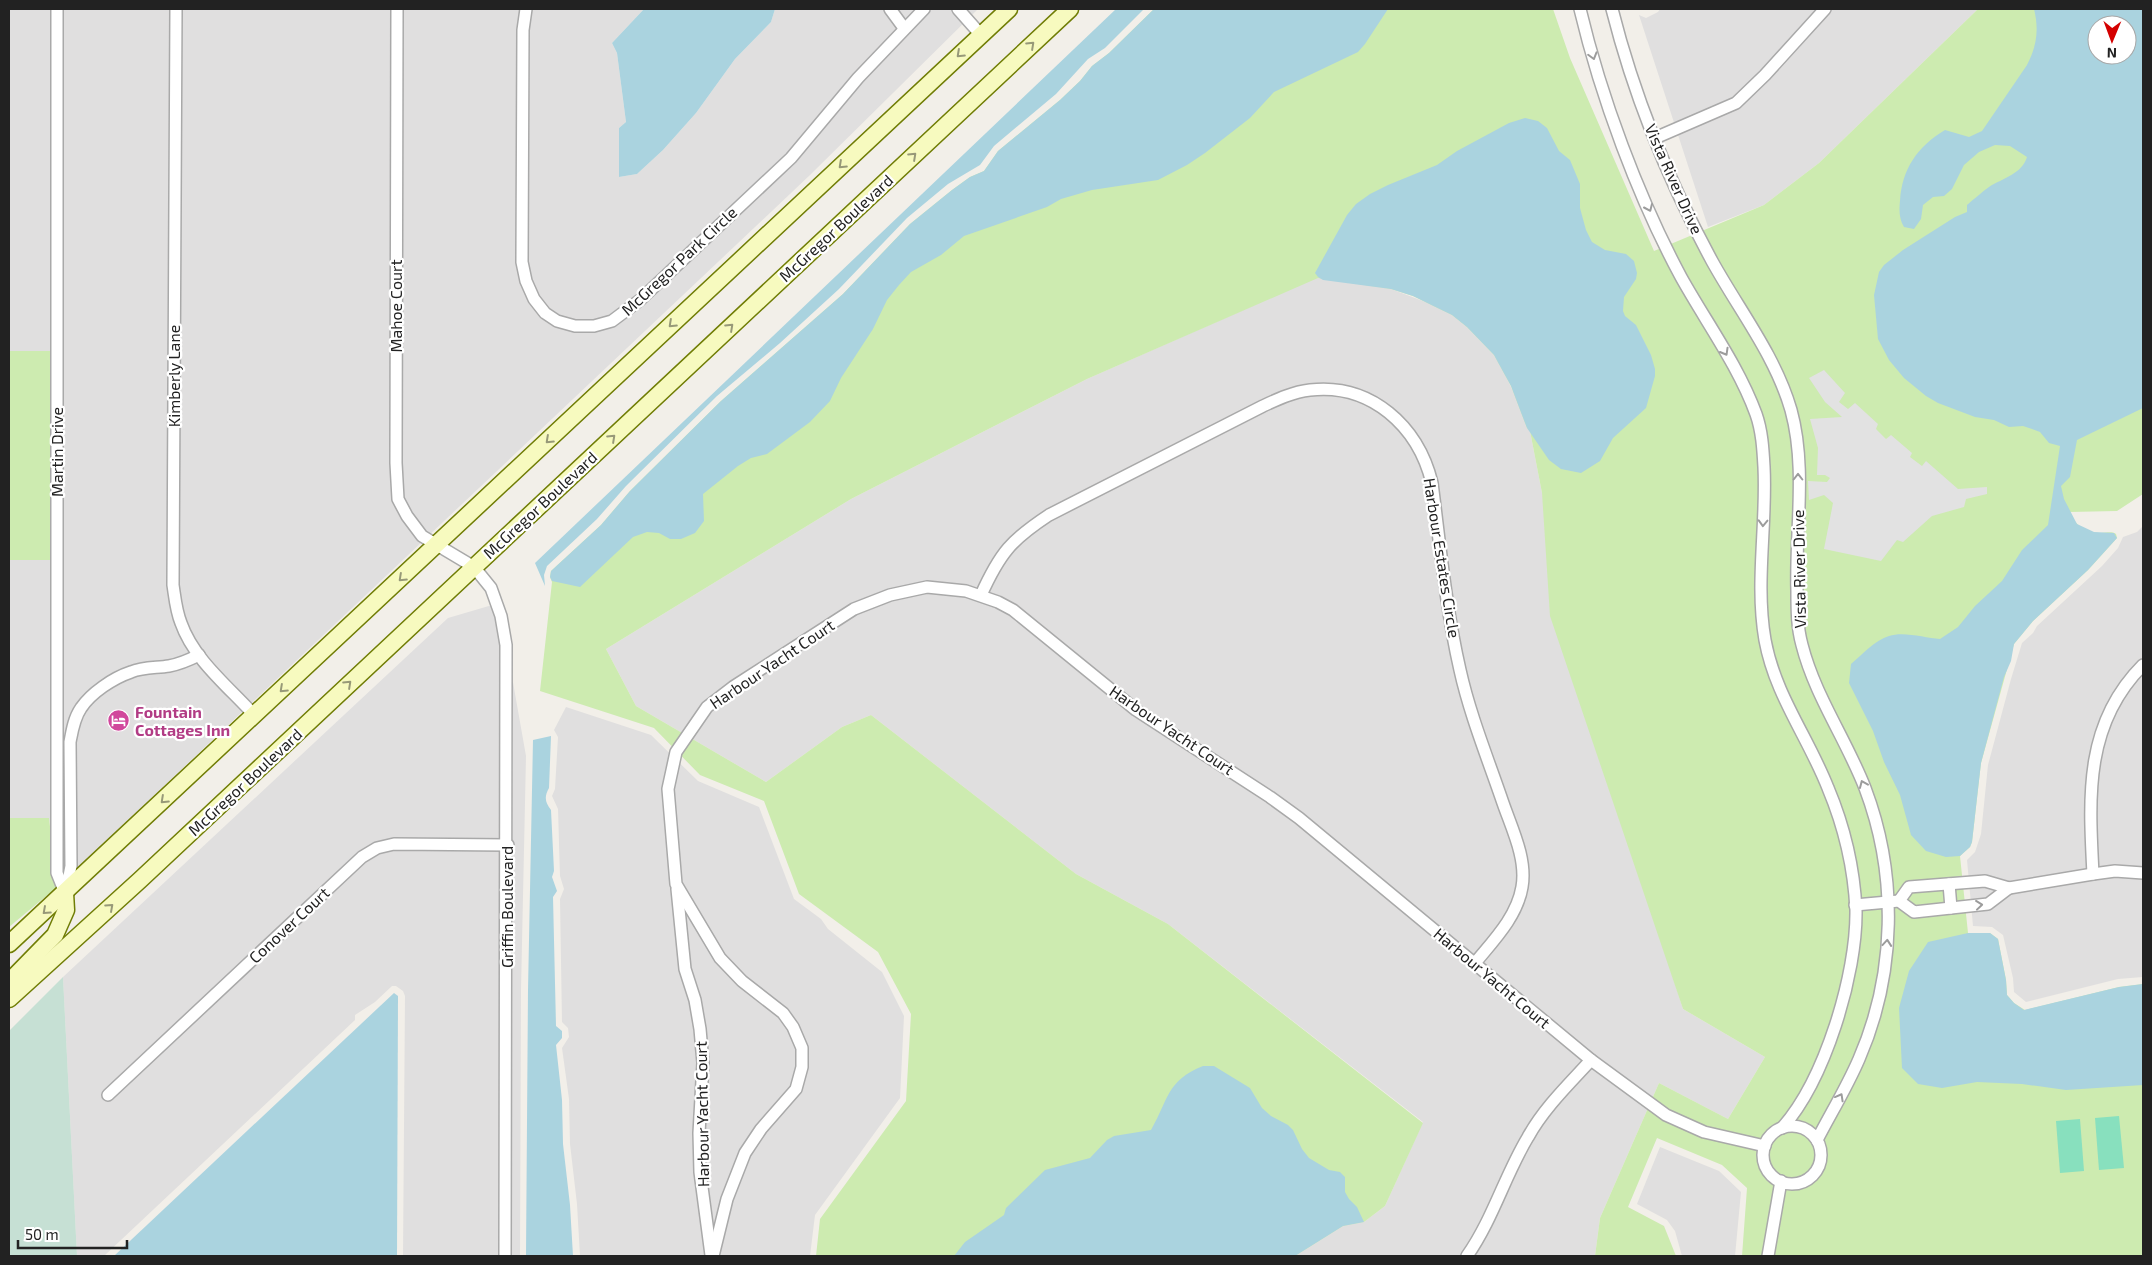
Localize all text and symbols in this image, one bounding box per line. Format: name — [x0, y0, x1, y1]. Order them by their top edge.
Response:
north arrow — [2087, 15, 2137, 65]
one-way arrow — [1026, 42, 1035, 51]
text: N — [2107, 45, 2117, 62]
one-way arrow — [957, 48, 966, 57]
one-way arrow — [1587, 51, 1597, 59]
street label: Vista River Drive — [1642, 121, 1707, 237]
one-way arrow — [907, 153, 916, 162]
one-way arrow — [838, 159, 847, 168]
street label: McGregor Boulevard — [775, 170, 896, 285]
street label: McGregor Park Circle — [617, 202, 740, 319]
one-way arrow — [1642, 203, 1653, 212]
street label: Mahoe Court — [386, 259, 405, 353]
one-way arrow — [669, 318, 678, 327]
one-way arrow — [725, 324, 734, 333]
street label: Kimberly Lane — [164, 325, 183, 427]
one-way arrow — [1718, 346, 1728, 355]
street label: Martin Drive — [47, 407, 66, 497]
one-way arrow — [546, 434, 555, 443]
one-way arrow — [606, 435, 615, 444]
street label: McGregor Boulevard — [479, 447, 600, 562]
one-way arrow — [1793, 473, 1803, 480]
street label: Harbour Estates Circle — [1420, 477, 1465, 639]
street label: Vista River Drive — [1788, 509, 1809, 629]
one-way arrow — [1758, 519, 1769, 527]
one-way arrow — [398, 572, 407, 581]
street label: Harbour Yacht Court — [706, 615, 838, 712]
one-way arrow — [343, 681, 352, 690]
street label: Harbour Yacht Court — [1106, 681, 1238, 778]
one-way arrow — [280, 683, 289, 692]
place label: Fountain Cottages Inn — [135, 702, 230, 739]
hotel icon: Fountain Cottages Inn — [107, 709, 131, 733]
street label: McGregor Boulevard — [184, 724, 305, 839]
one-way arrow — [1858, 780, 1868, 788]
one-way arrow — [161, 794, 170, 803]
street label: Griffin Boulevard — [497, 846, 516, 968]
street label: Conover Court — [245, 883, 333, 967]
one-way arrow — [1975, 900, 1983, 911]
one-way arrow — [104, 904, 113, 913]
one-way arrow — [42, 905, 51, 914]
street label: Harbour Yacht Court — [1430, 923, 1554, 1032]
one-way arrow — [1881, 938, 1892, 946]
street label: Harbour Yacht Court — [691, 1041, 712, 1187]
one-way arrow — [1834, 1093, 1844, 1102]
scale bar — [18, 1218, 126, 1250]
text: 50 m — [25, 1225, 59, 1243]

